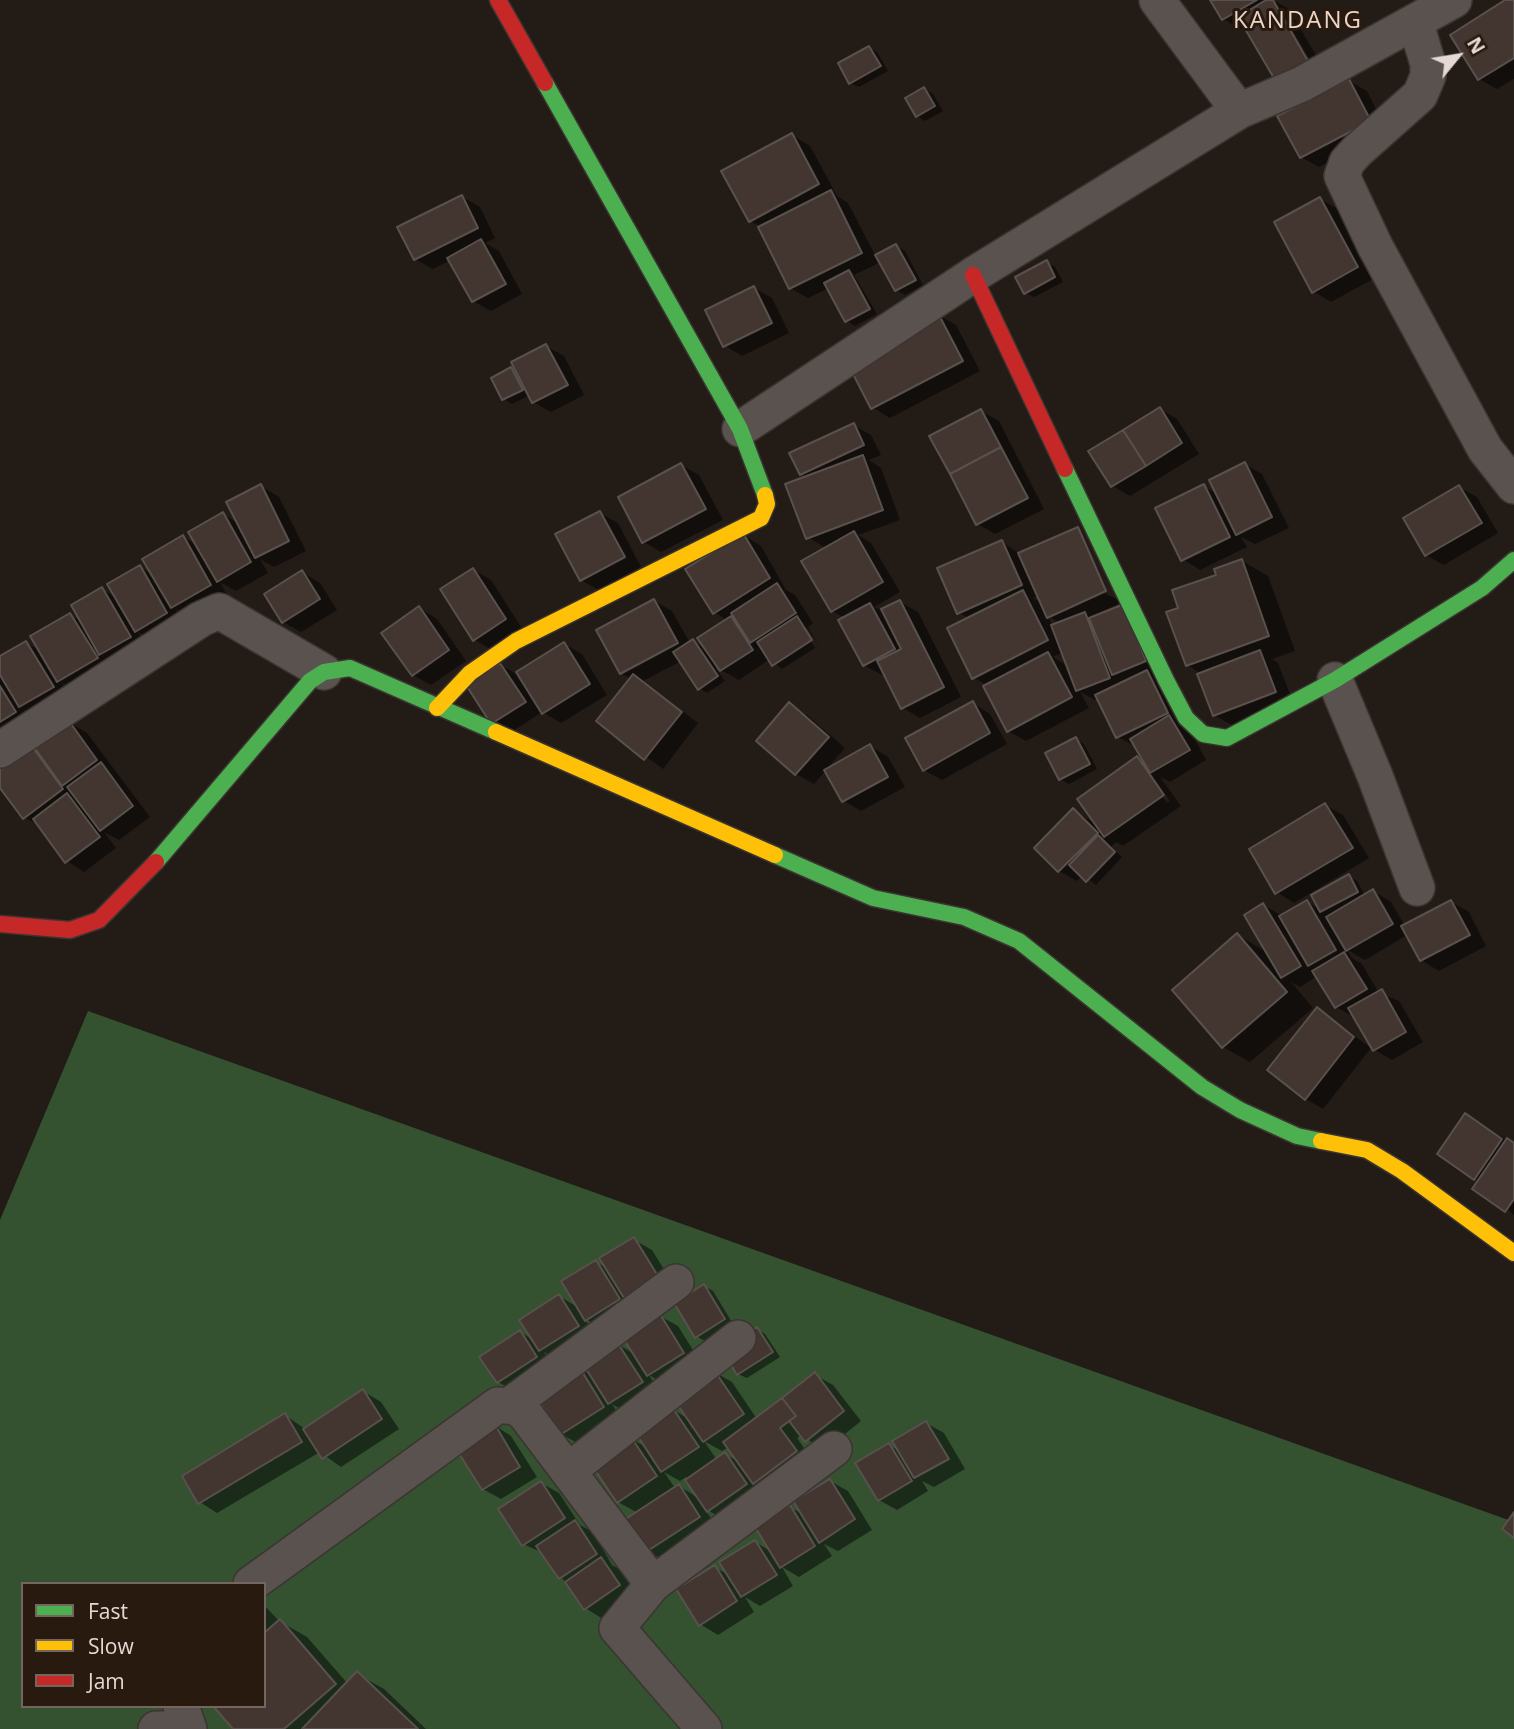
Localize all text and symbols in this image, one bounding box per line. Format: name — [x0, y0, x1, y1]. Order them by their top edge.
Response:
district label: KANDANG — [1234, 7, 1362, 35]
north arrow — [1423, 21, 1493, 91]
text: N — [1461, 32, 1491, 59]
legend — [21, 1582, 266, 1708]
text: Fast — [88, 1597, 128, 1625]
text: Slow — [88, 1632, 134, 1660]
text: Jam — [88, 1667, 125, 1695]

